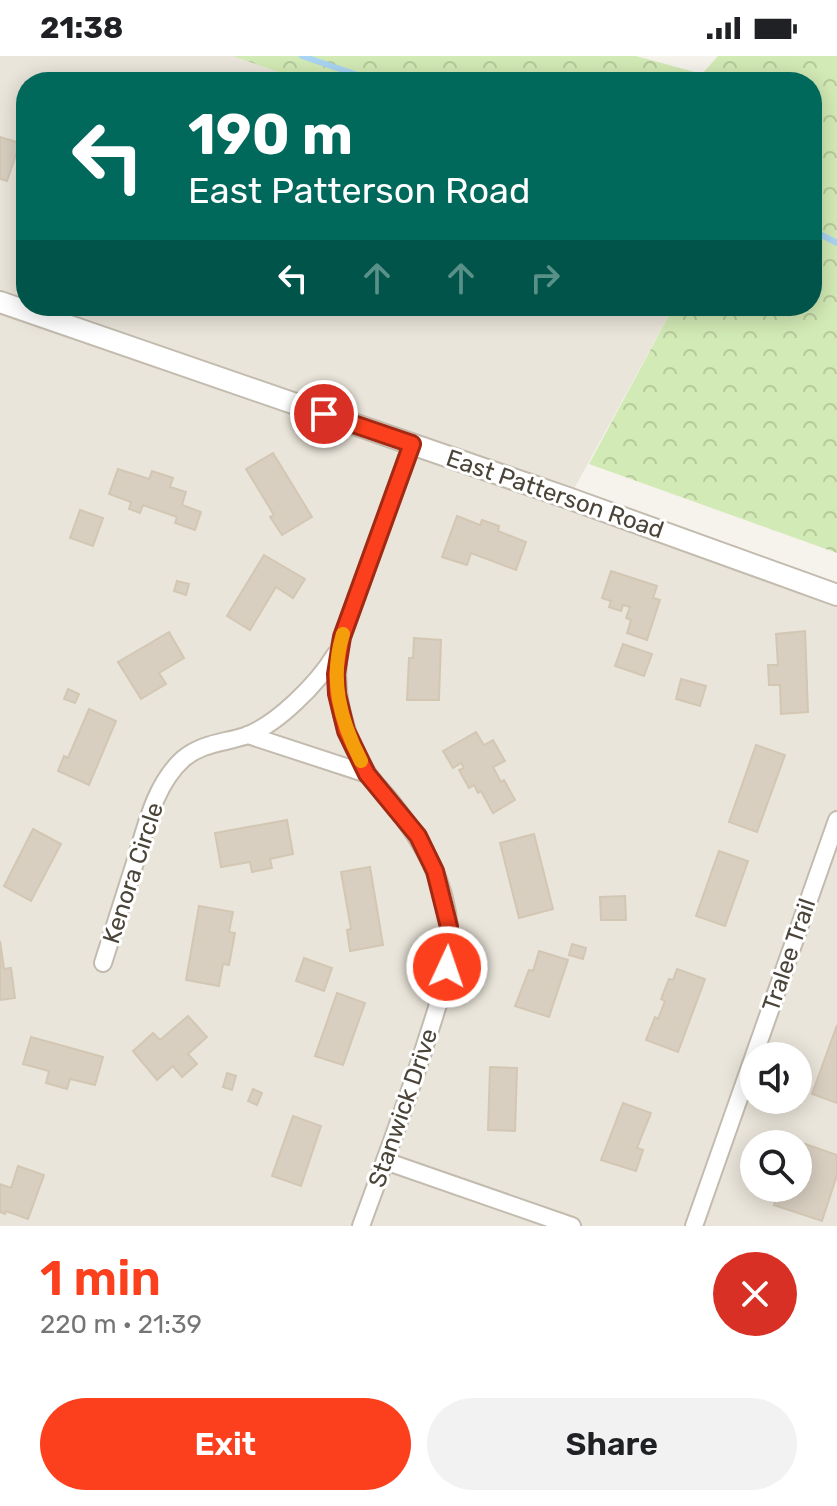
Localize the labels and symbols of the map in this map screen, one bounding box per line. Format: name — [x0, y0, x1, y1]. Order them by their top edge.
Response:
pin — [290, 380, 358, 448]
street label: East Patterson Road — [443, 444, 667, 544]
street label: Kenora Circle — [97, 799, 169, 947]
street label: Tralee Trail — [757, 895, 821, 1015]
position arrow — [405, 925, 489, 1009]
street label: Stanwick Drive — [363, 1025, 443, 1191]

